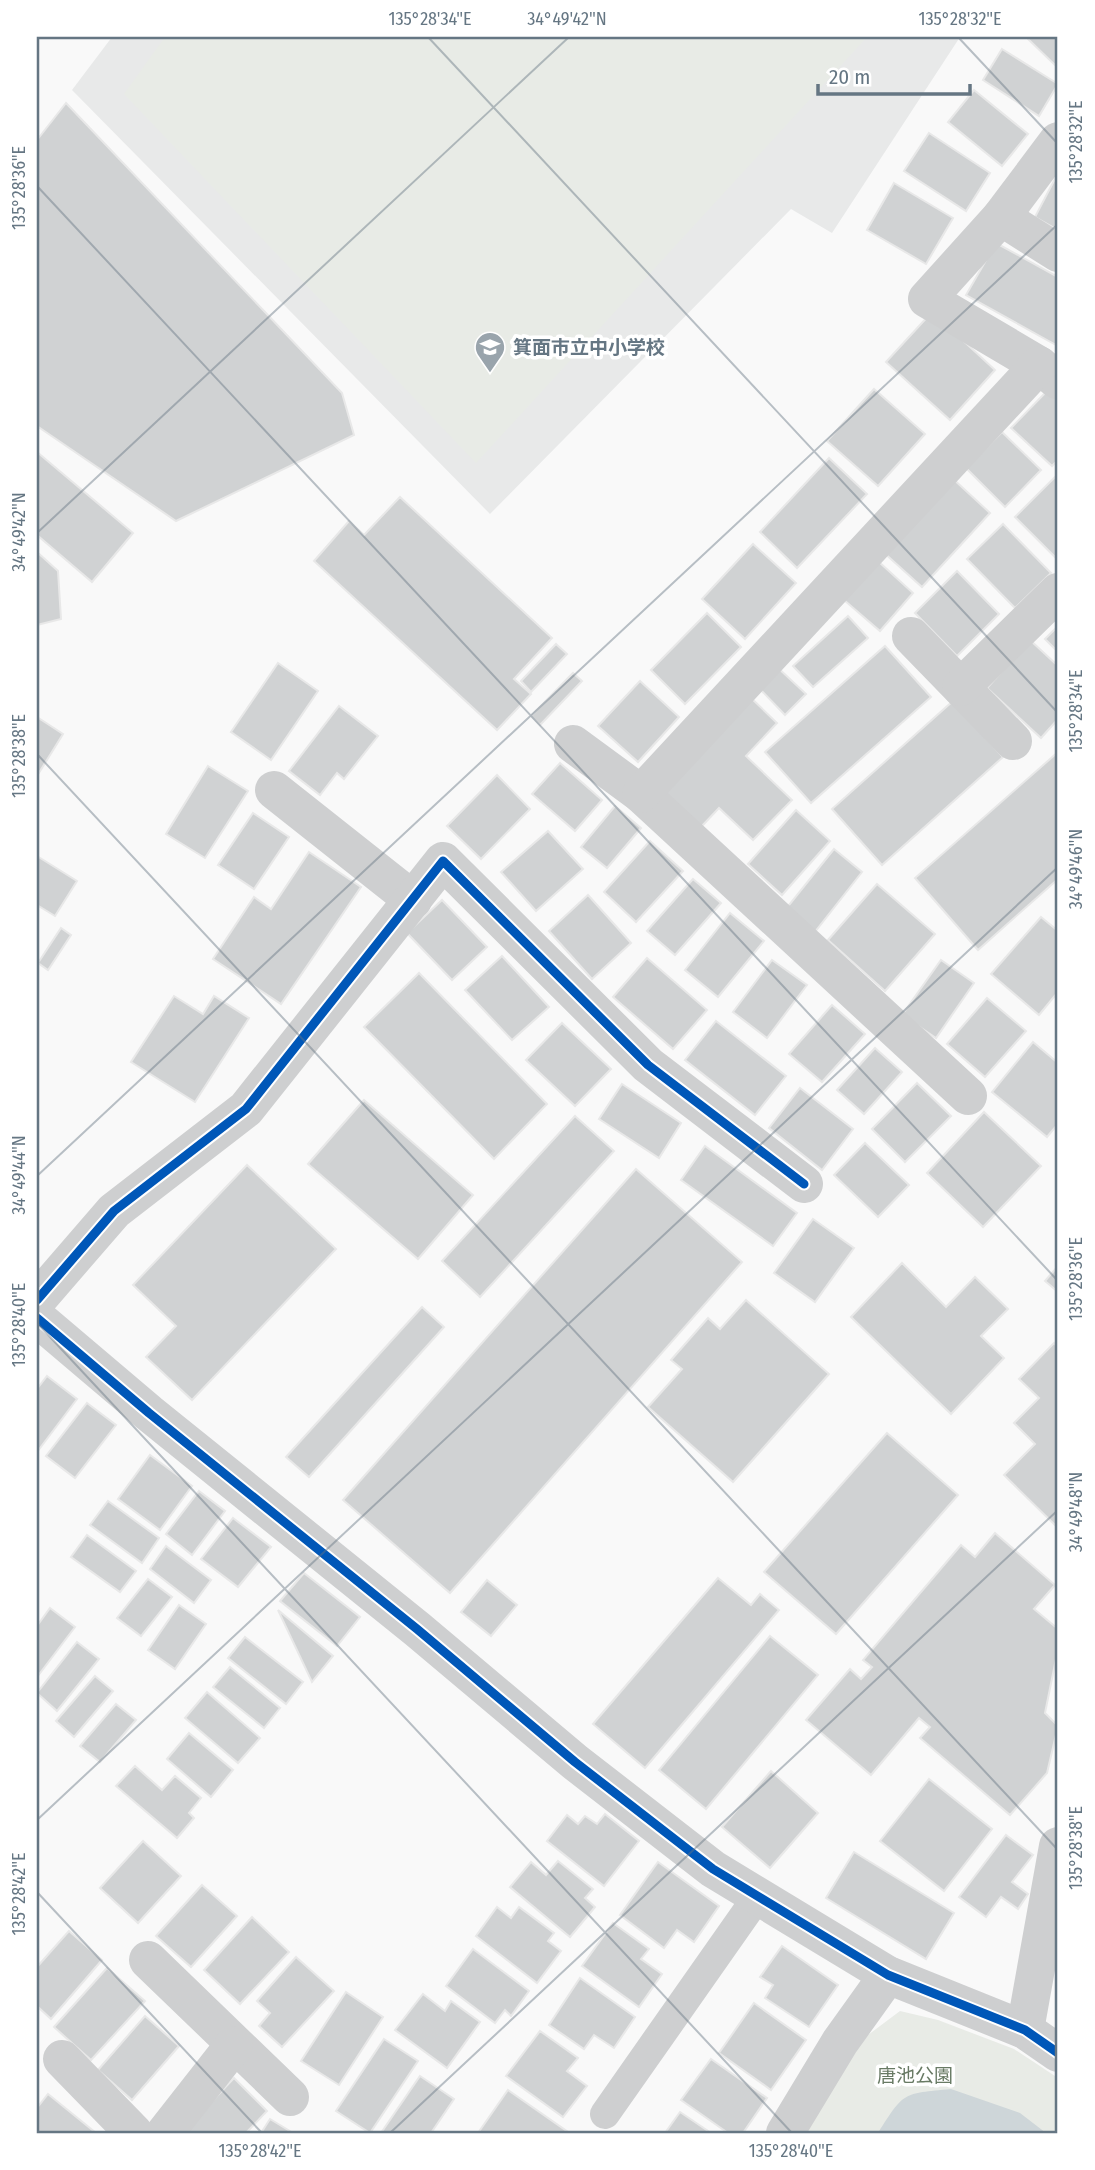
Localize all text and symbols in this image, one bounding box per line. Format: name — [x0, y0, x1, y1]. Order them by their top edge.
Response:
text: 135°28'34"E — [388, 8, 472, 30]
text: 34°49'42"N — [527, 8, 607, 30]
text: 135°28'32"E — [918, 8, 1002, 30]
scale bar — [818, 52, 971, 96]
text: 20 m — [829, 64, 870, 90]
text: 135°28'32"E — [1065, 100, 1087, 184]
text: 135°28'36"E — [8, 146, 30, 230]
school or university icon: 箕面市立中小学校 — [473, 330, 507, 374]
place label: 箕面市立中小学校 — [513, 336, 665, 359]
text: 34°49'42"N — [8, 492, 30, 572]
text: 135°28'34"E — [1065, 669, 1087, 753]
text: 135°28'38"E — [8, 714, 30, 798]
text: 34°49'46"N — [1065, 829, 1087, 909]
text: 34°49'44"N — [8, 1135, 30, 1215]
text: 135°28'36"E — [1065, 1237, 1087, 1321]
text: 135°28'40"E — [8, 1283, 30, 1367]
text: 34°49'48"N — [1065, 1472, 1087, 1552]
text: 135°28'38"E — [1065, 1806, 1087, 1890]
text: 135°28'42"E — [8, 1853, 30, 1935]
park label: 唐池公園 — [877, 2064, 953, 2087]
text: 135°28'42"E — [219, 2140, 301, 2162]
text: 135°28'40"E — [749, 2140, 833, 2162]

